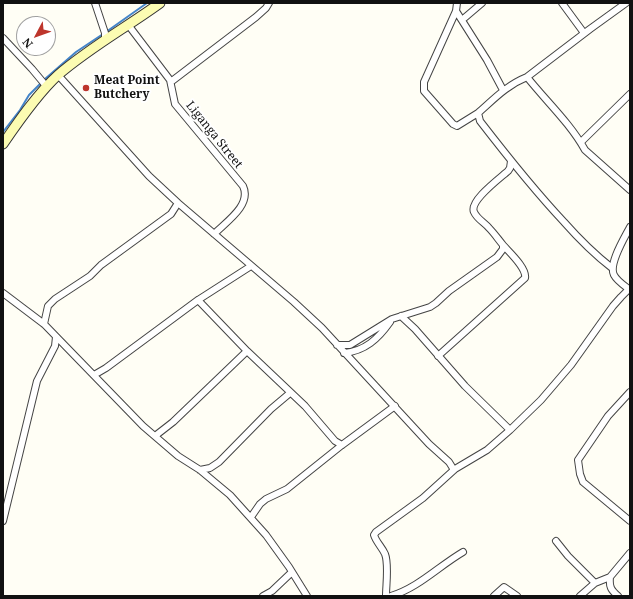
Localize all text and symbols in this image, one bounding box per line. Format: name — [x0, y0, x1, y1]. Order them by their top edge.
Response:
north arrow — [16, 16, 56, 56]
text: N — [19, 35, 36, 52]
place label: Meat Point Butchery — [94, 74, 160, 102]
marker: Meat Point Butchery — [81, 83, 91, 93]
street label: Liganga Street — [183, 99, 245, 171]

